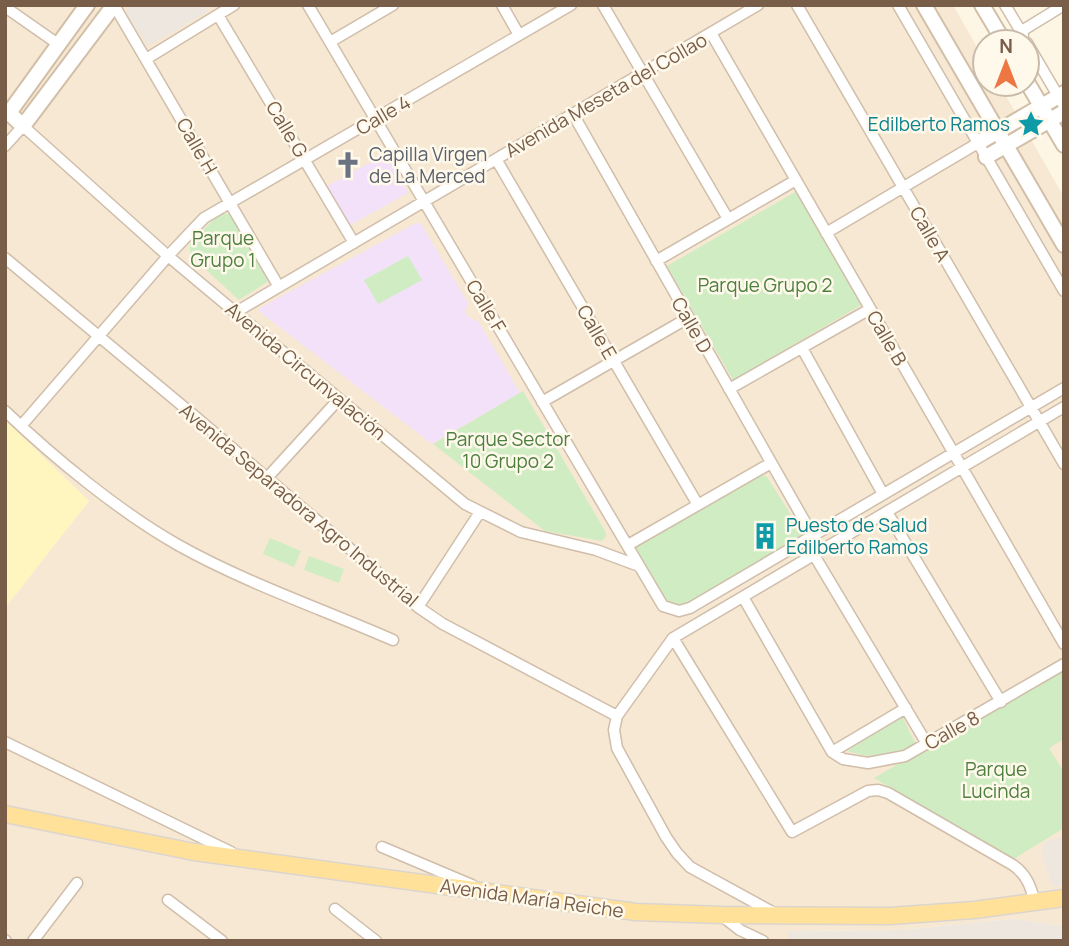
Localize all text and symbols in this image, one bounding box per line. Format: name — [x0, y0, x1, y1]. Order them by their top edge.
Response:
street label: Avenida Meseta del Collao — [500, 27, 712, 163]
north arrow — [971, 28, 1041, 98]
text: N — [999, 33, 1013, 59]
street label: Calle 4 — [351, 89, 415, 141]
street label: Calle G — [260, 96, 314, 162]
place icon: Edilberto Ramos — [1016, 109, 1046, 139]
place label: Edilberto Ramos — [868, 111, 1010, 137]
street label: Calle H — [171, 113, 223, 179]
place label: Capilla Virgen de La Merced — [369, 141, 487, 189]
church icon: Capilla Virgen de La Merced — [333, 150, 363, 180]
street label: Calle A — [904, 202, 956, 266]
park label: Parque Grupo 1 — [190, 225, 256, 273]
park label: Parque Grupo 2 — [698, 272, 832, 298]
street label: Calle F — [460, 275, 512, 338]
street label: Calle D — [666, 292, 718, 358]
street label: Avenida Circunvalación — [220, 296, 392, 446]
street label: Calle E — [571, 300, 623, 364]
street label: Calle B — [861, 306, 913, 371]
street label: Avenida Separadora Agro Industrial — [174, 397, 424, 613]
park label: Parque Sector 10 Grupo 2 — [446, 426, 570, 474]
place label: Puesto de Salud Edilberto Ramos — [786, 512, 928, 560]
building icon: Puesto de Salud Edilberto Ramos — [750, 521, 780, 551]
street label: Calle 8 — [920, 704, 984, 756]
park label: Parque Lucinda — [962, 756, 1030, 804]
street label: Avenida María Reiche — [438, 872, 626, 924]

